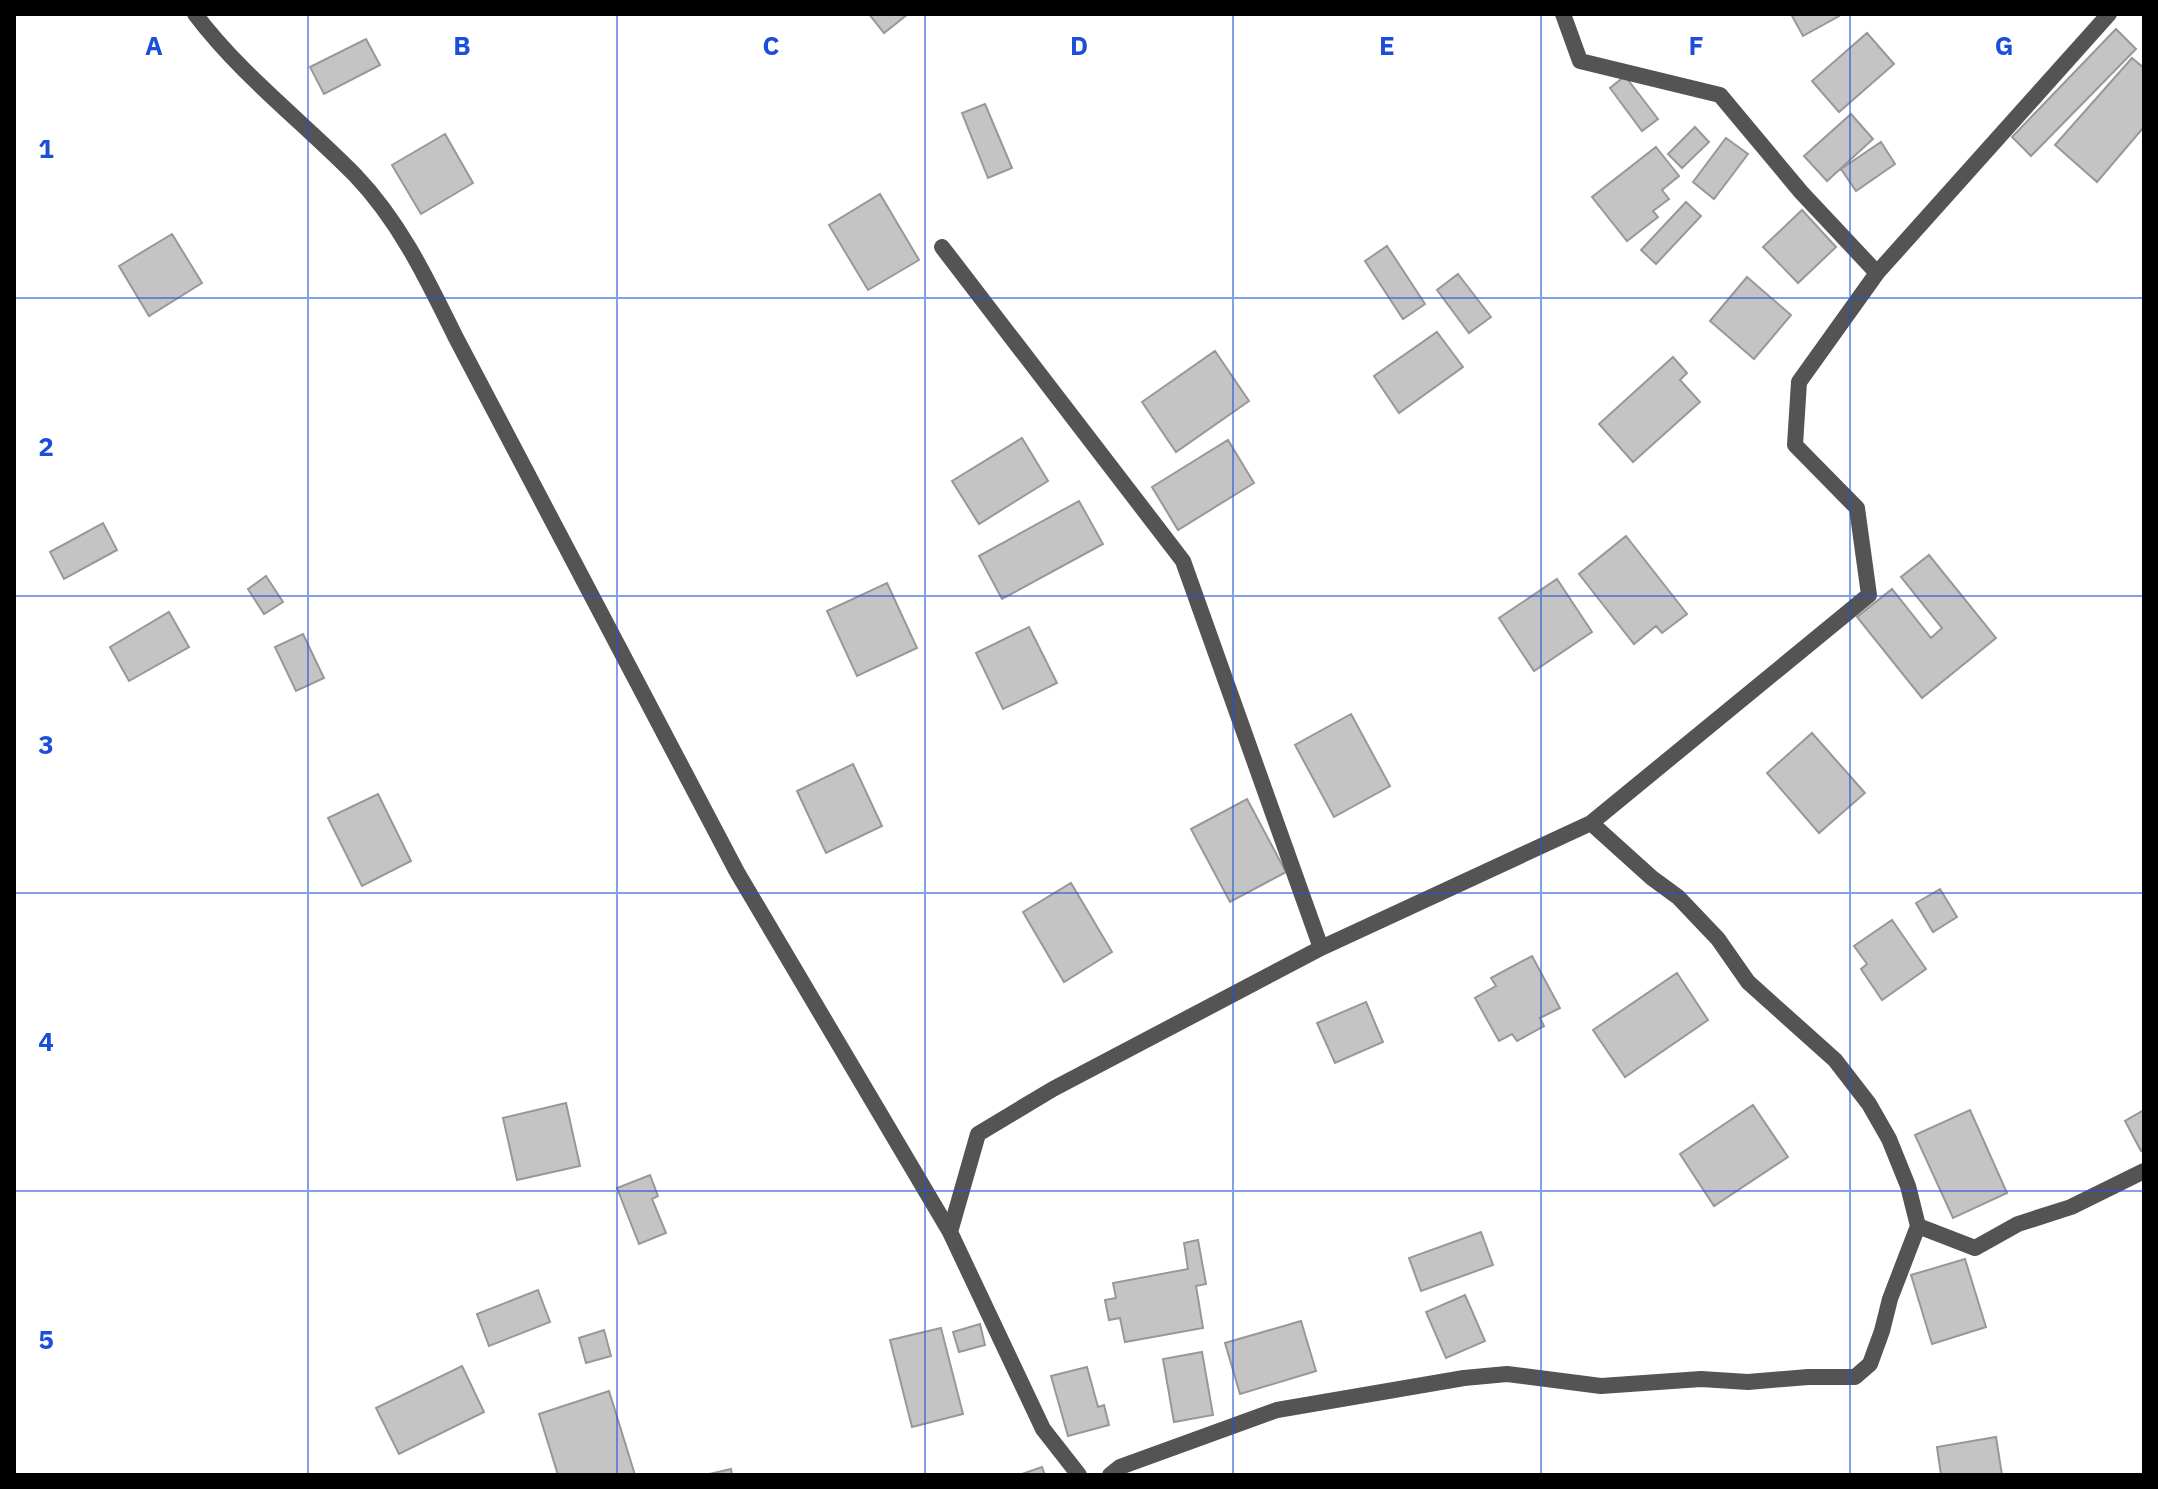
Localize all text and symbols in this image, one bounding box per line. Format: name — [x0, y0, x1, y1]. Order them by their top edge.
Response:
text: A — [145, 28, 163, 62]
text: B — [453, 28, 471, 62]
text: C — [763, 28, 780, 62]
text: D — [1070, 28, 1088, 62]
text: E — [1379, 28, 1395, 62]
text: F — [1688, 28, 1704, 62]
text: G — [1995, 28, 2013, 62]
text: 1 — [38, 131, 54, 165]
text: 2 — [38, 429, 54, 463]
text: 3 — [38, 727, 54, 761]
text: 4 — [38, 1024, 54, 1058]
text: 5 — [38, 1322, 54, 1356]

